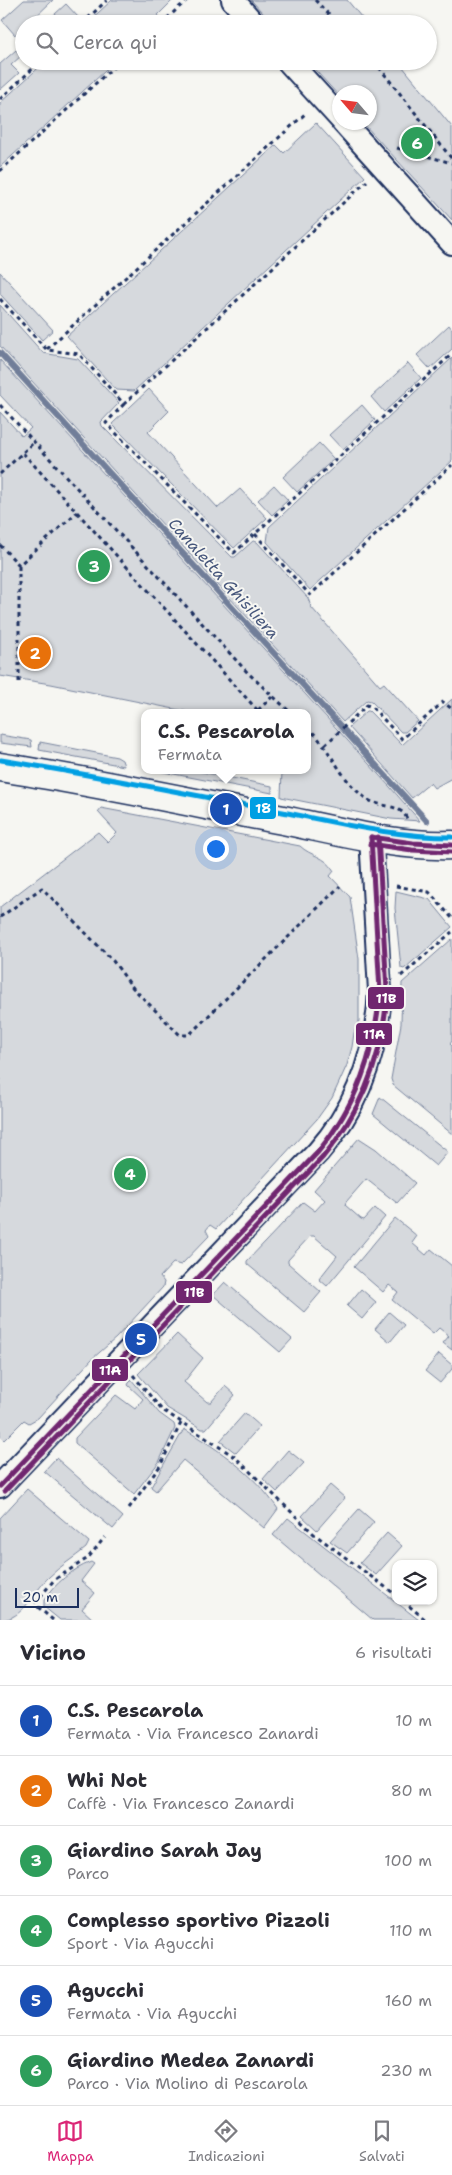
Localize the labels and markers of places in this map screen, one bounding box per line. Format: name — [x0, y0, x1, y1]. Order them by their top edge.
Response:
pin: 6 — [401, 124, 433, 162]
pin: 3 — [78, 547, 110, 585]
pin: 2 — [19, 634, 51, 672]
pin: 1 — [210, 790, 242, 828]
pin: 4 — [114, 1155, 146, 1193]
pin: 5 — [125, 1320, 157, 1358]

